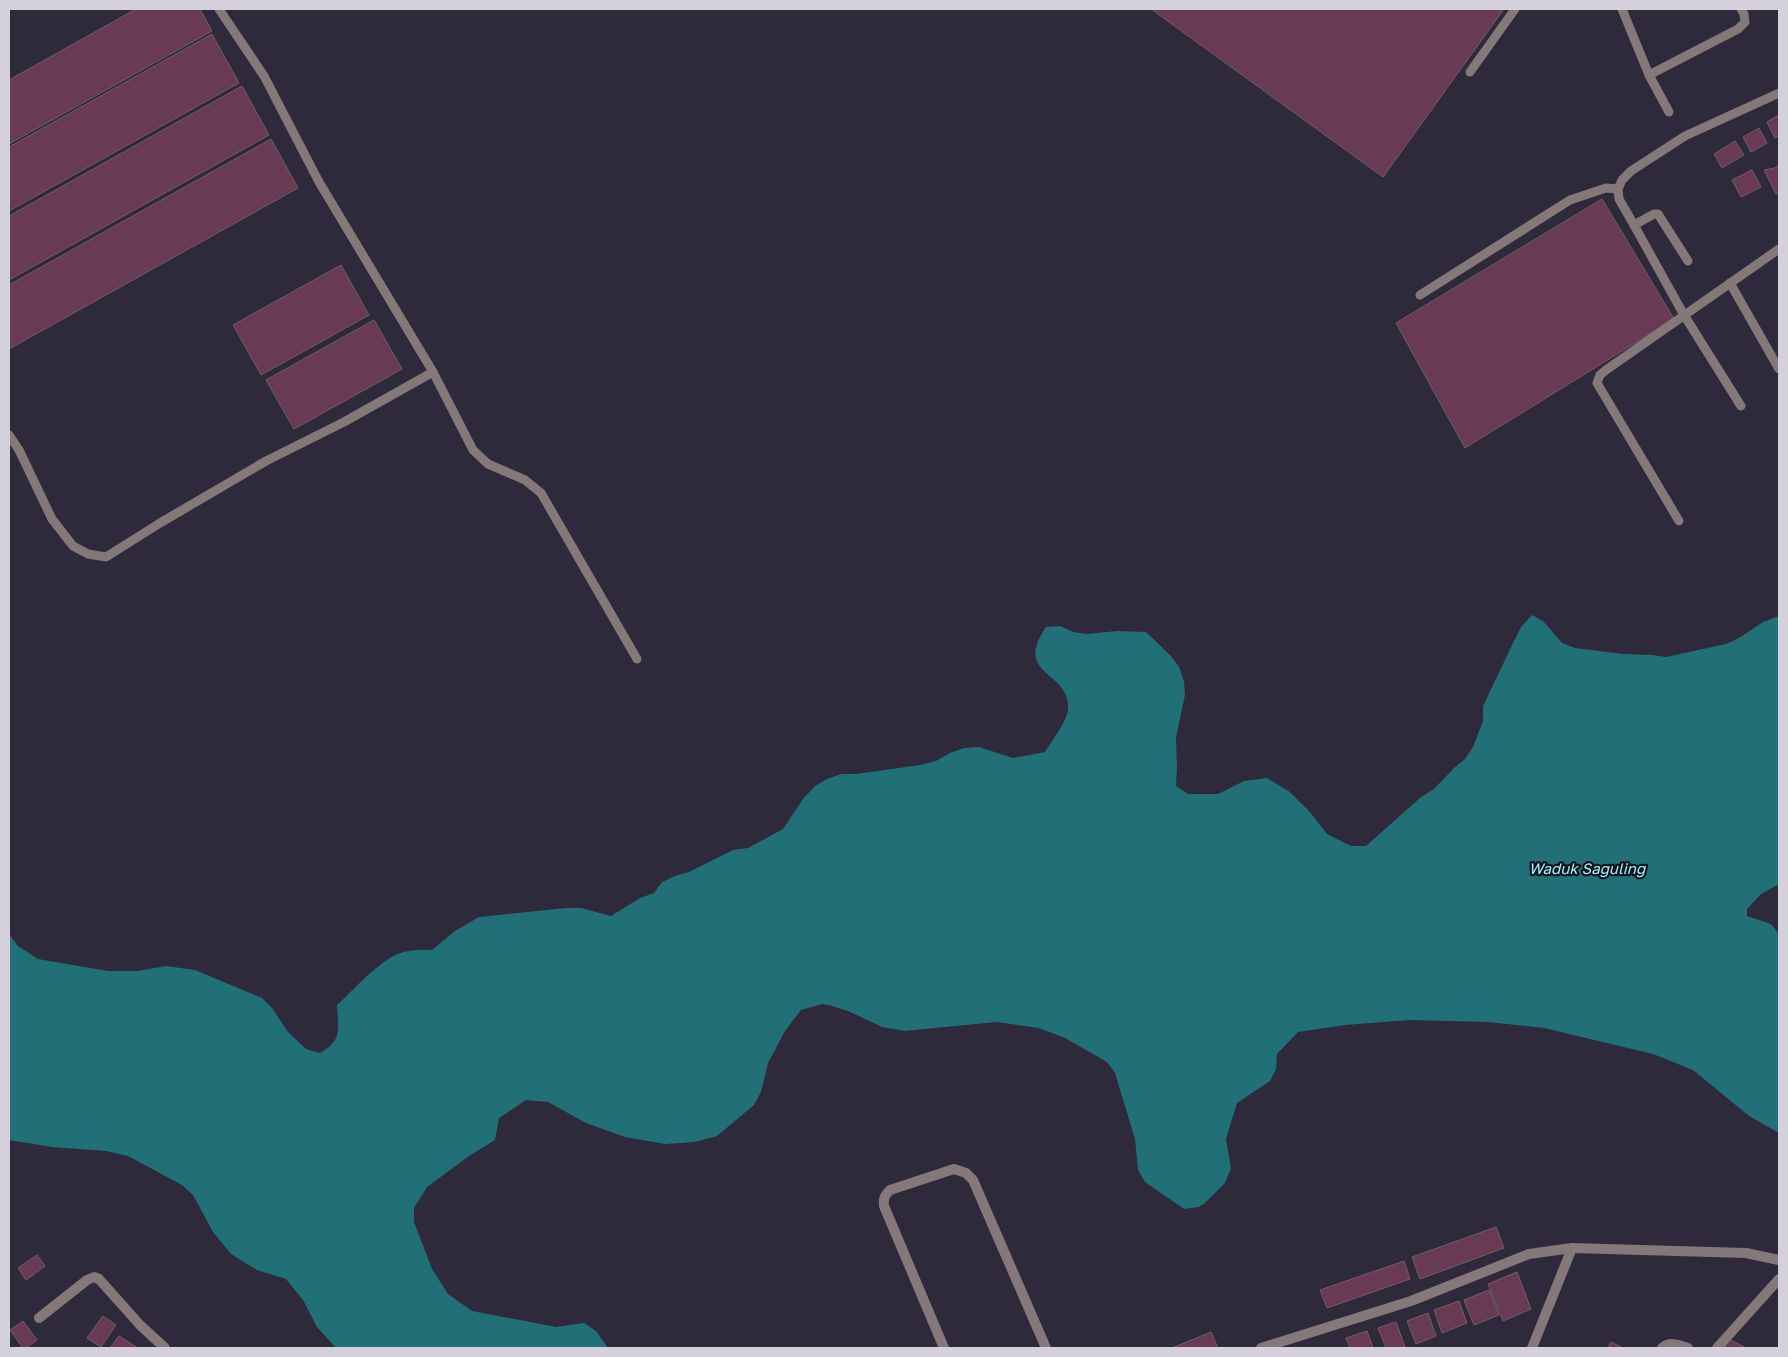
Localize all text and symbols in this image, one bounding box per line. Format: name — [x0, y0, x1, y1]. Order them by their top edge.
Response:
water label: Waduk Saguling — [1529, 859, 1647, 878]

